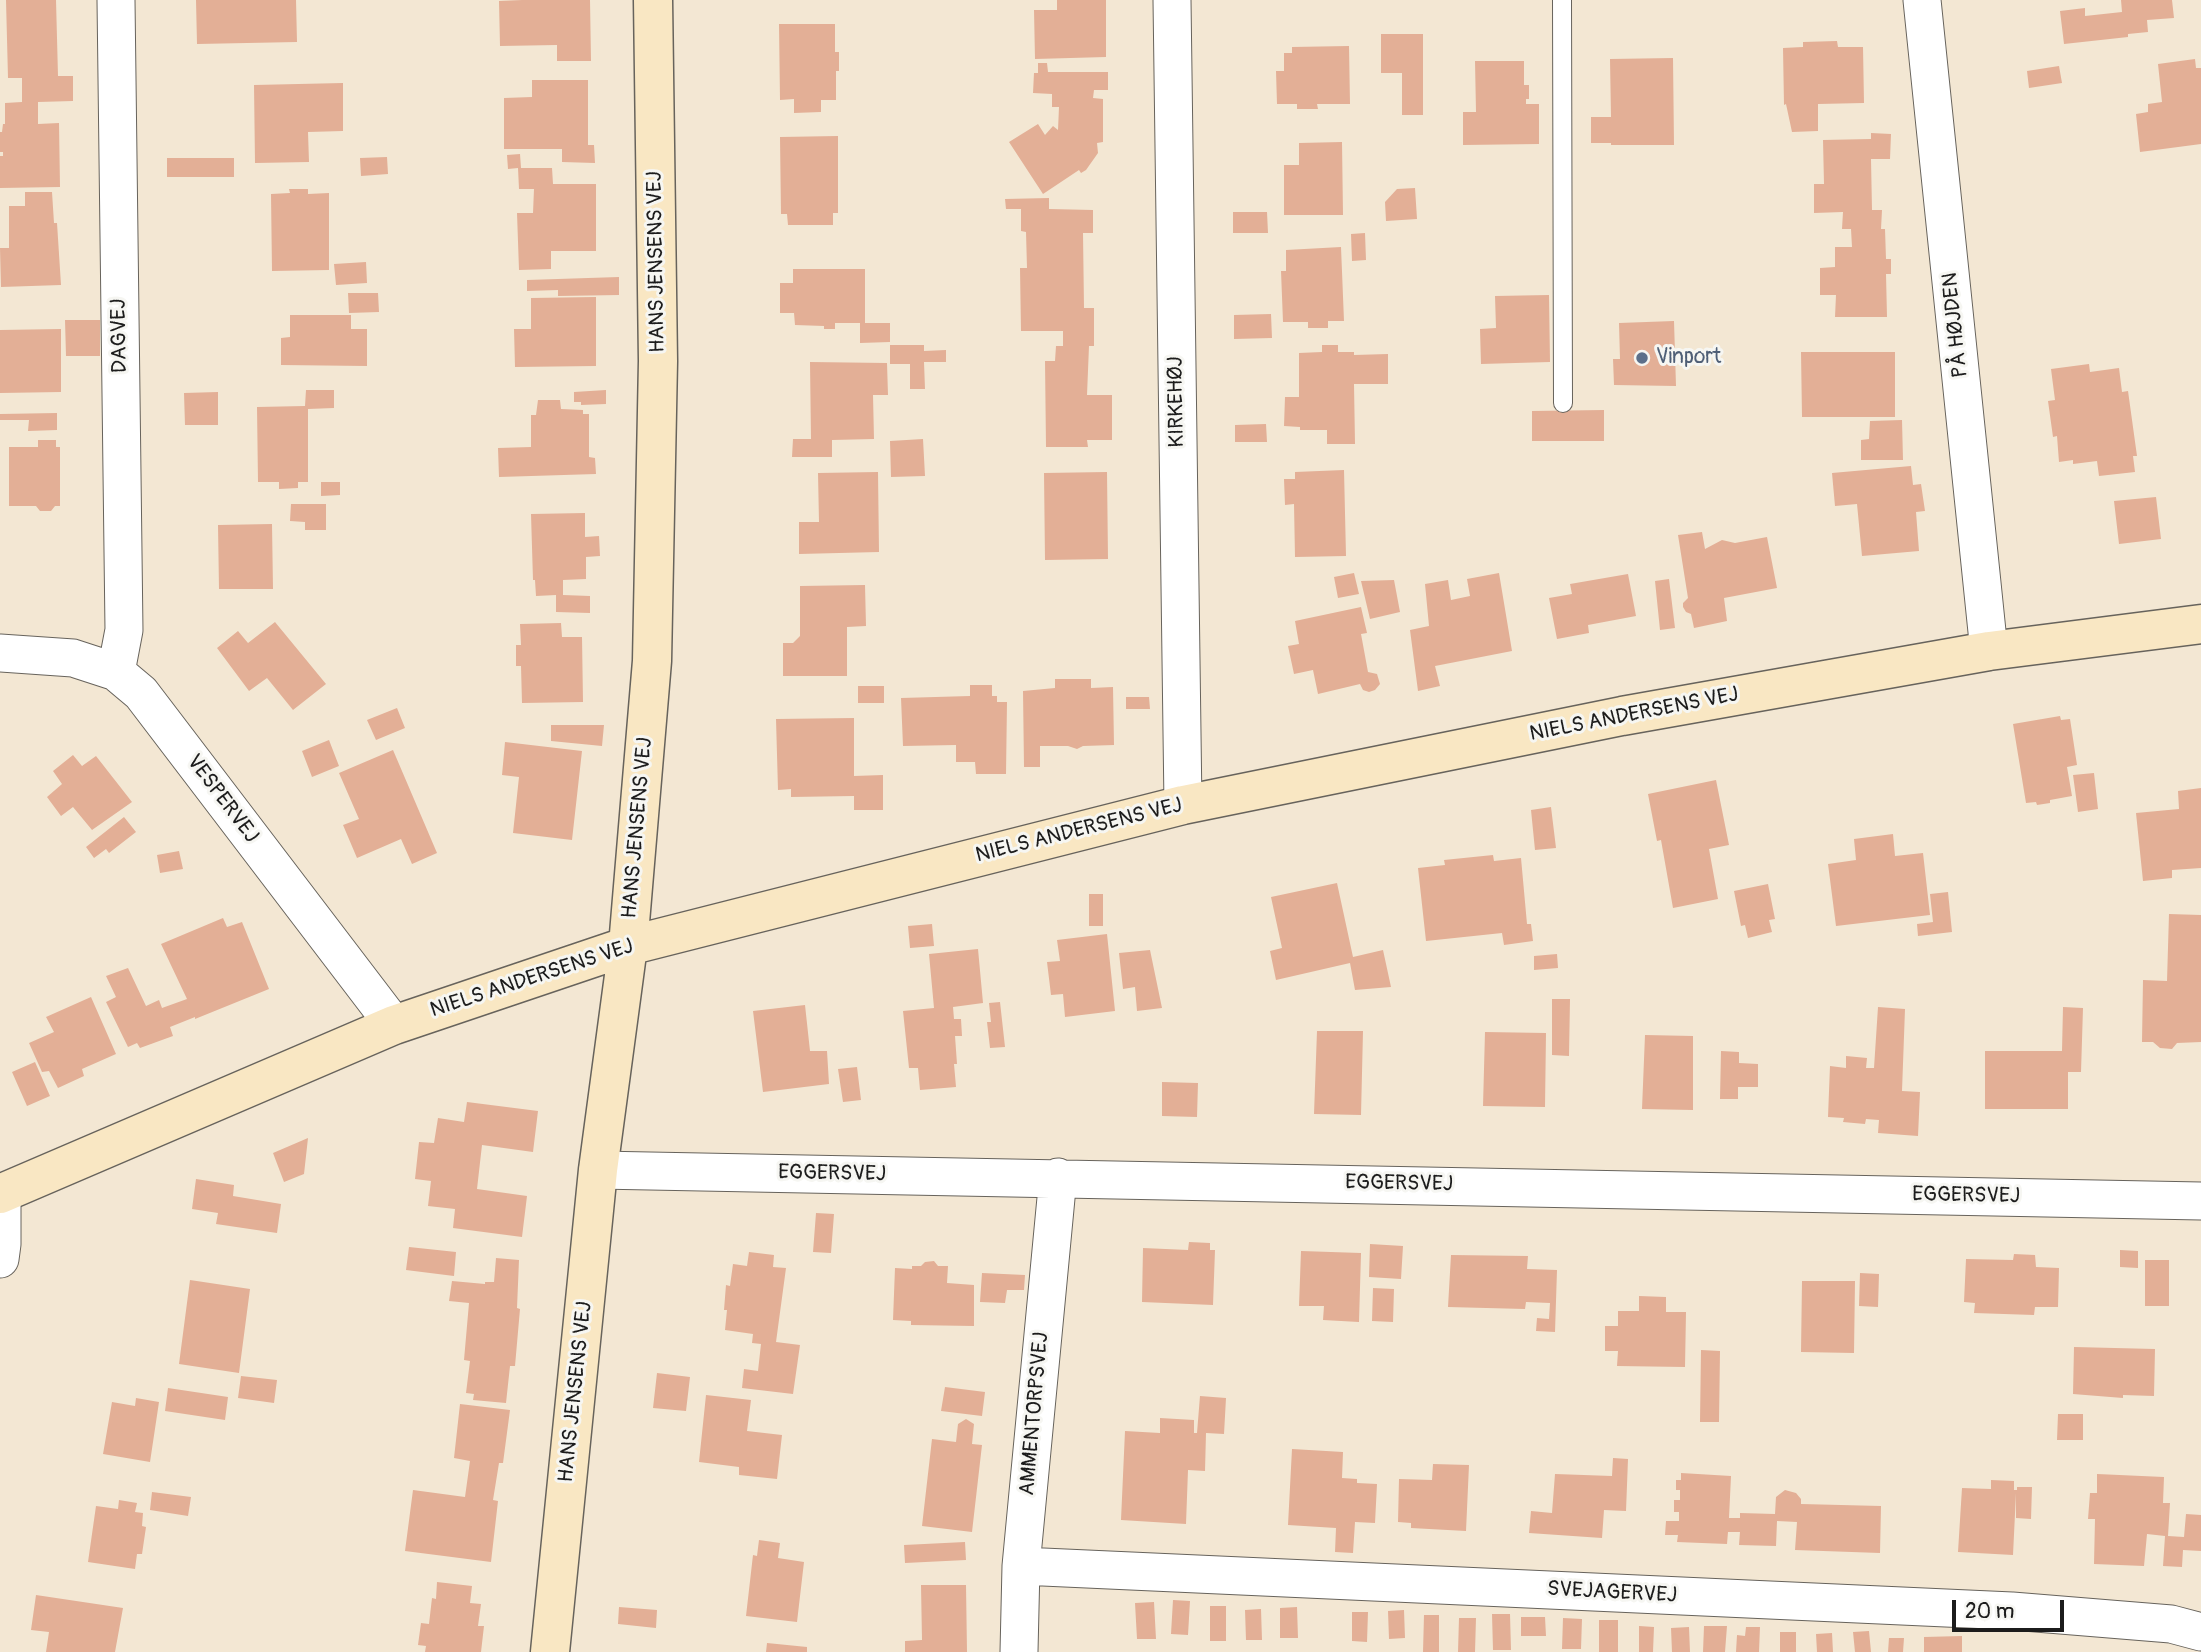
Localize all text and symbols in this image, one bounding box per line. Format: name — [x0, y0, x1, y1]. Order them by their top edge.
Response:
street label: HANS JENSENS VEJ — [643, 171, 671, 353]
street label: PÅ HØJDEN — [1938, 271, 1974, 379]
street label: DAGVEJ — [107, 299, 133, 373]
place label: Vinport — [1656, 345, 1721, 371]
marker: Vinport — [1634, 350, 1650, 366]
street label: KIRKEHØJ — [1164, 356, 1190, 448]
street label: NIELS ANDERSENS VEJ — [1528, 682, 1740, 748]
street label: HANS JENSENS VEJ — [618, 736, 658, 920]
street label: VESPERVEJ — [181, 750, 263, 848]
street label: NIELS ANDERSENS VEJ — [973, 793, 1185, 869]
street label: NIELS ANDERSENS VEJ — [427, 934, 637, 1024]
street label: EGGERSVEJ — [778, 1160, 886, 1188]
street label: EGGERSVEJ — [1345, 1170, 1453, 1198]
street label: EGGERSVEJ — [1912, 1182, 2020, 1210]
street label: HANS JENSENS VEJ — [554, 1300, 598, 1484]
street label: AMMENTORPSVEJ — [1015, 1331, 1055, 1497]
street label: SVEJAGERVEJ — [1546, 1577, 1678, 1609]
scale bar — [1956, 1586, 2068, 1630]
text: 20 m — [1965, 1598, 2014, 1625]

